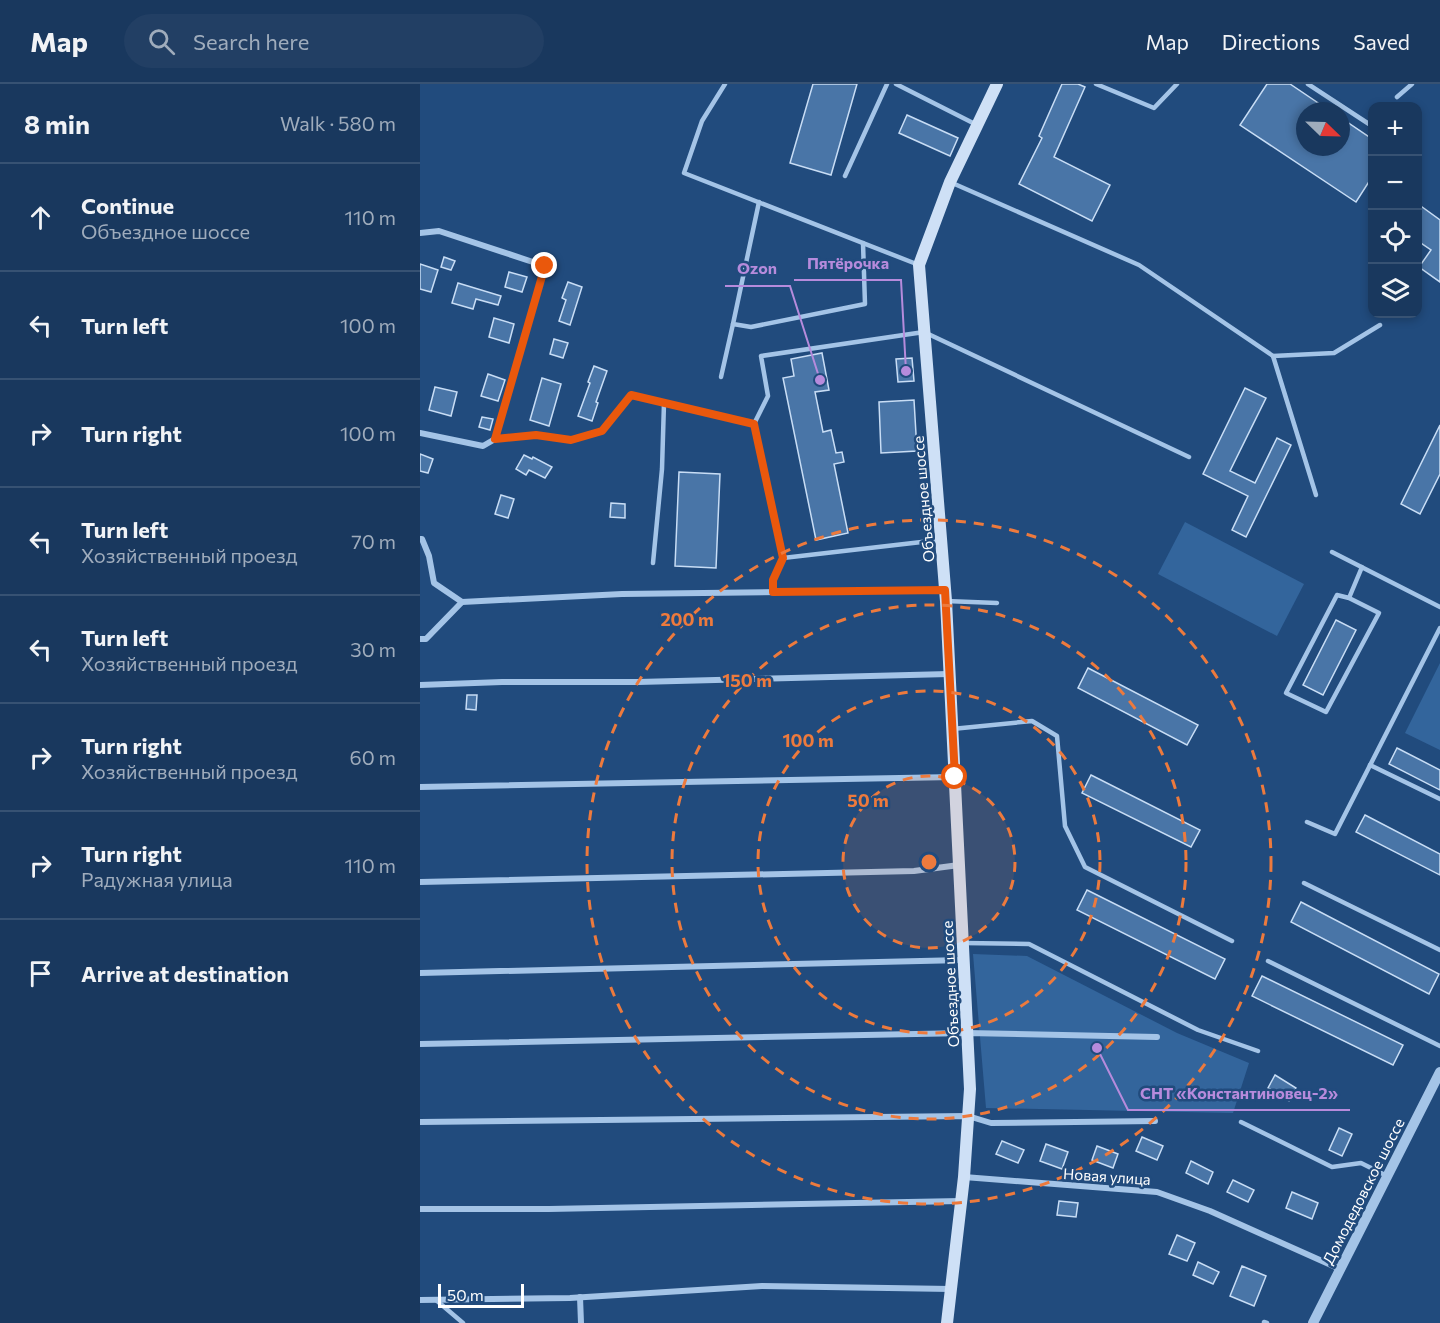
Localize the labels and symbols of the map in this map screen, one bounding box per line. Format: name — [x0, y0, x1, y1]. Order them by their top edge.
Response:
north arrow — [1296, 102, 1350, 156]
callout: Пятёрочка — [794, 246, 901, 280]
route end — [531, 252, 557, 278]
callout: Ozon — [725, 252, 790, 286]
text: Пятёрочка — [807, 253, 889, 272]
text: Ozon — [737, 258, 777, 277]
street label: Объездное шоссе — [909, 435, 937, 563]
text: 200 m — [660, 608, 714, 630]
text: 150 m — [722, 669, 772, 691]
text: 100 m — [782, 729, 834, 751]
route start — [941, 763, 967, 789]
text: 50 m — [847, 789, 889, 811]
centre of rings — [919, 852, 939, 872]
street label: Объездное шоссе — [938, 920, 962, 1048]
callout: СНТ «Константиновец-2» — [1128, 1076, 1350, 1110]
text: СНТ «Константиновец-2» — [1140, 1083, 1338, 1102]
street label: Домодедовское шоссе — [1318, 1115, 1408, 1267]
street label: Новая улица — [1063, 1164, 1151, 1188]
scale bar — [438, 1281, 524, 1308]

